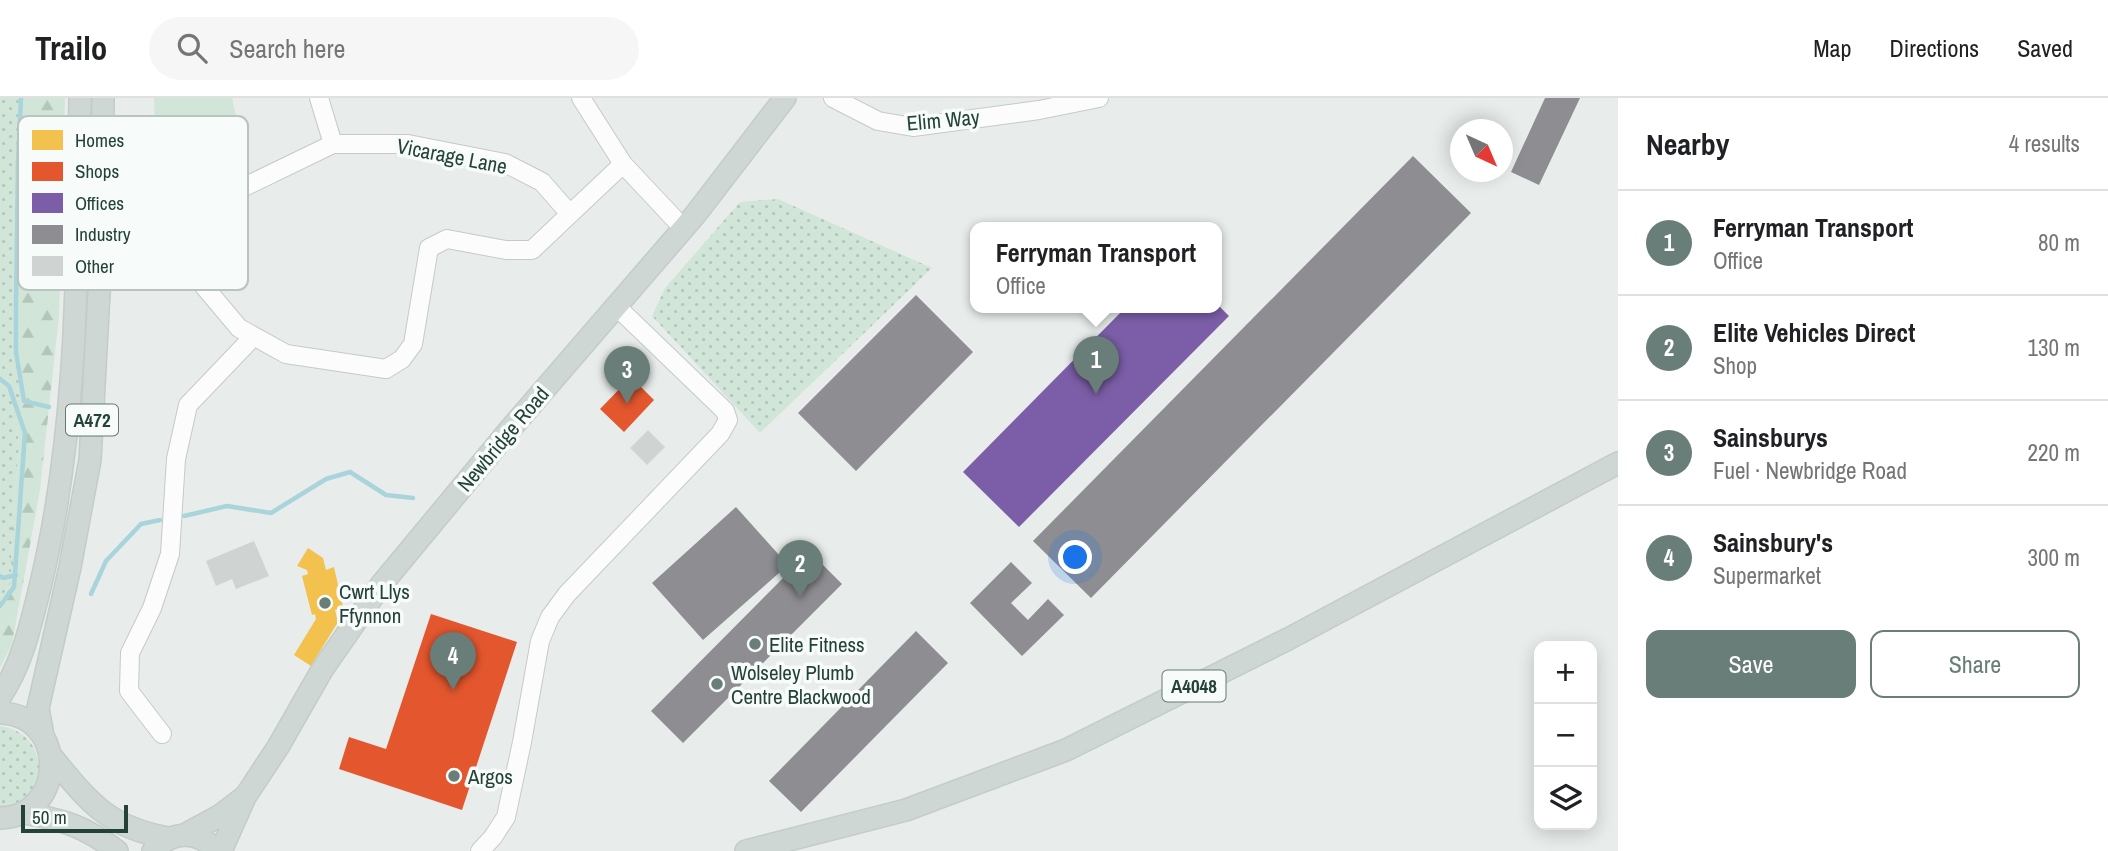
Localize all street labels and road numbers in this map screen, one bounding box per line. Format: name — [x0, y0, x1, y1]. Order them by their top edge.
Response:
street label: Elim Way — [905, 102, 981, 138]
street label: Vicarage Lane — [394, 131, 510, 181]
street label: Newbridge Road — [450, 380, 556, 498]
road number: A472 — [66, 404, 118, 436]
road number: A4048 — [1162, 670, 1226, 702]

